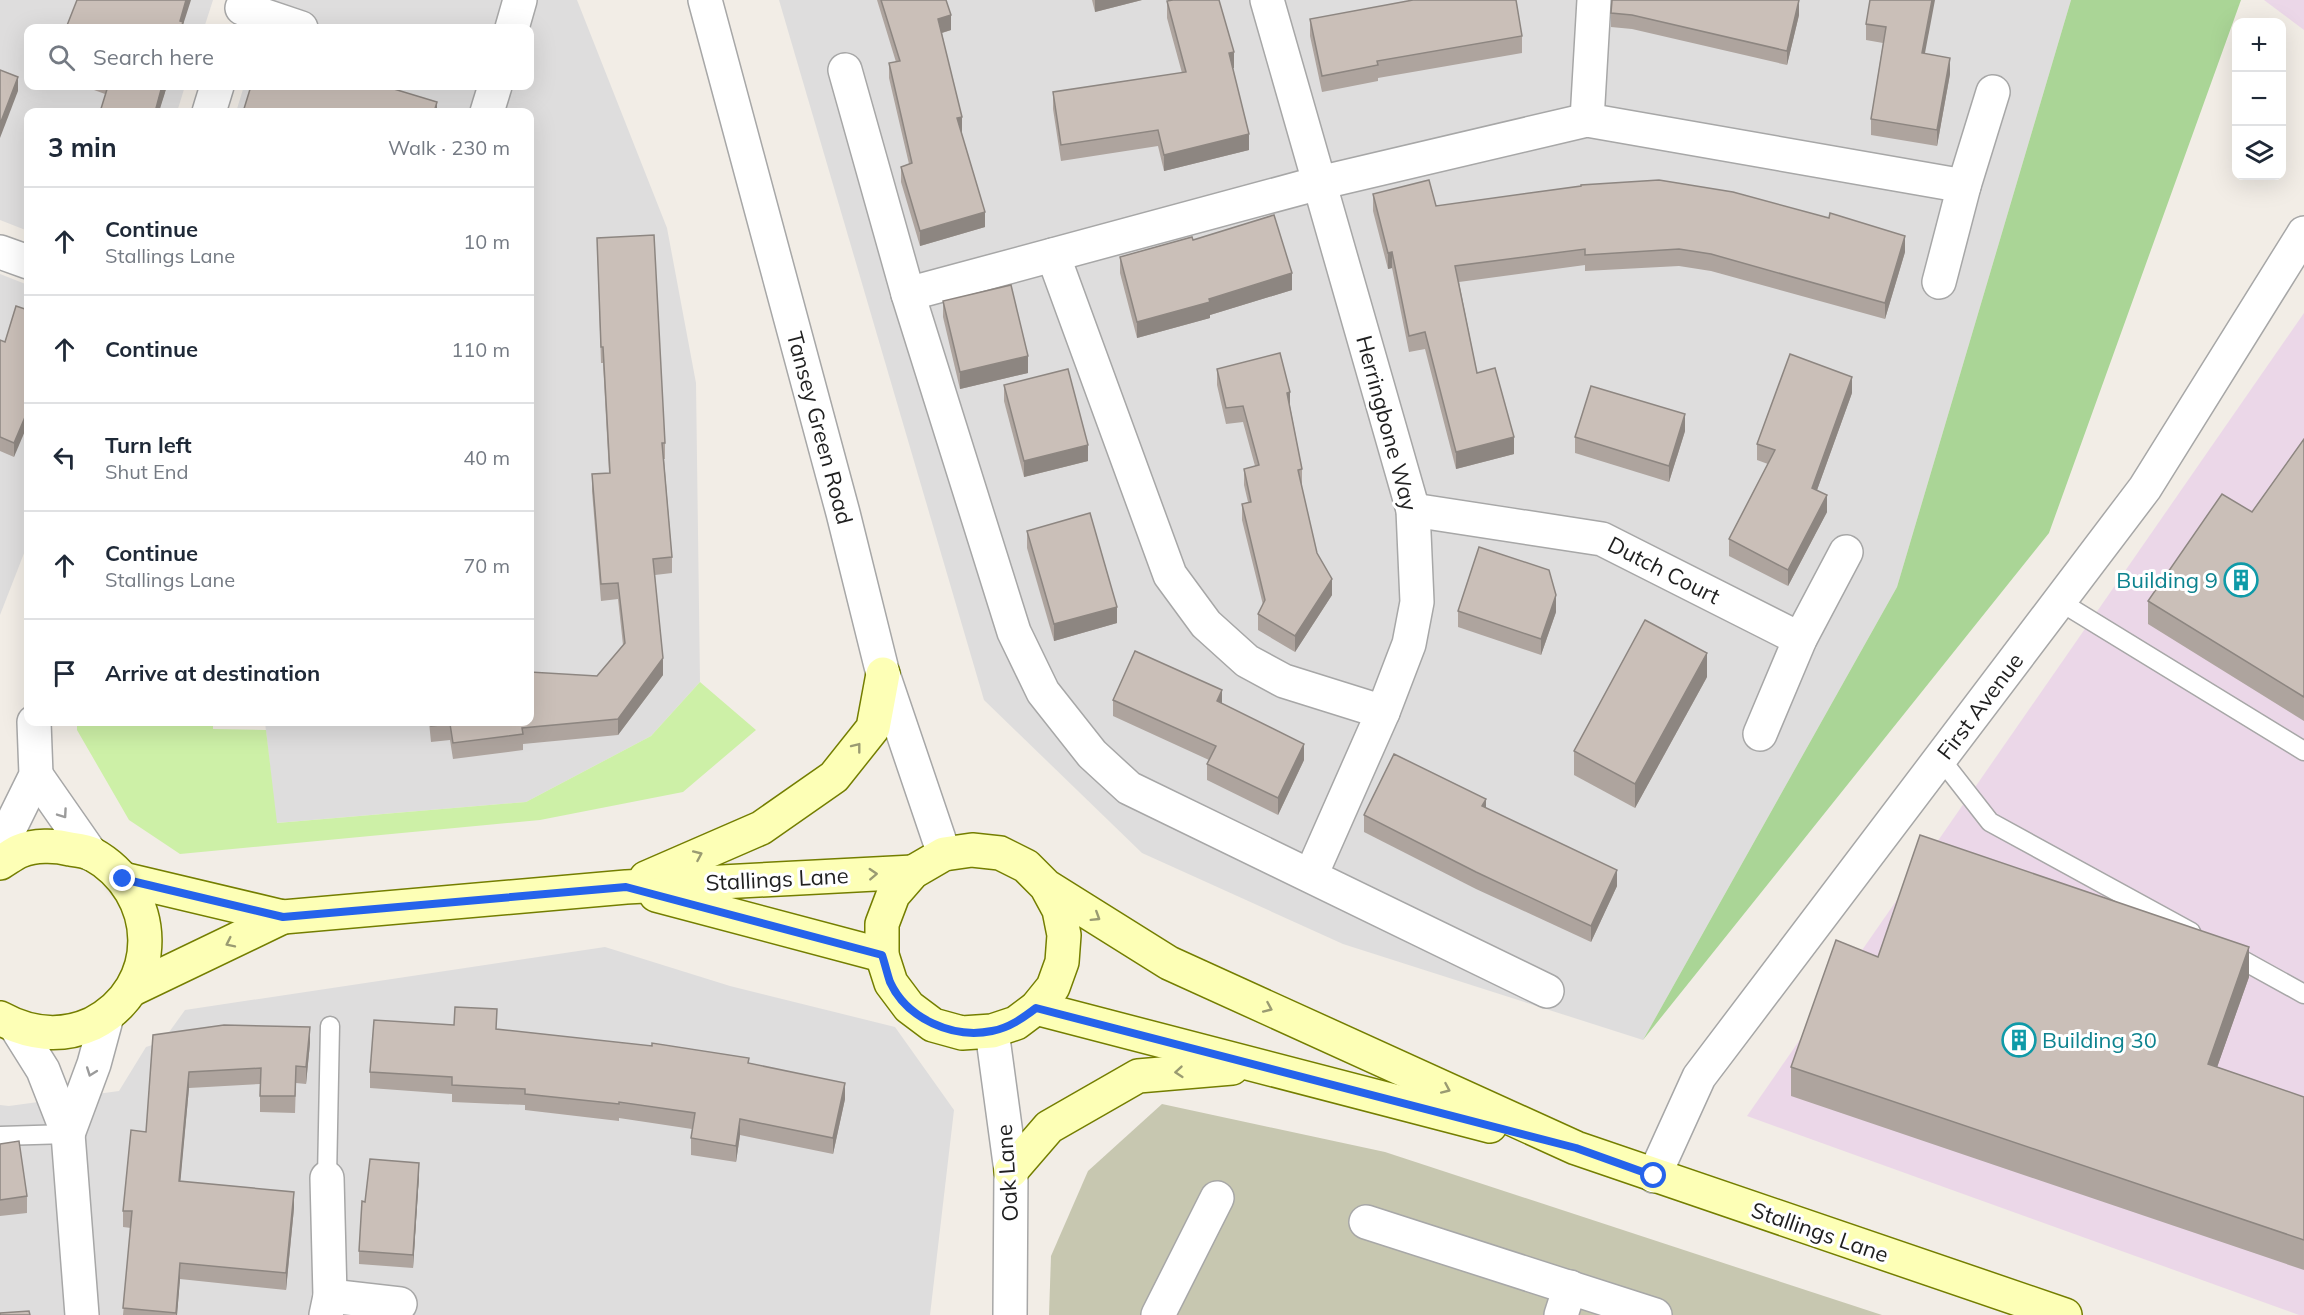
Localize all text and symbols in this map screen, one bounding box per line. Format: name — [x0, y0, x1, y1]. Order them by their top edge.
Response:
map controls — [2232, 18, 2286, 180]
button: + — [2232, 18, 2286, 72]
search box — [24, 24, 534, 90]
icon: search — [45, 41, 78, 74]
text: Search here — [93, 43, 214, 71]
button: − — [2232, 72, 2286, 126]
button: layers — [2232, 126, 2286, 180]
text: 3 min — [48, 131, 117, 164]
text: Walk · 230 m — [388, 135, 510, 160]
text: Continue — [105, 215, 198, 243]
icon: ahead — [48, 225, 81, 258]
text: 10 m — [463, 229, 510, 254]
text: Stallings Lane — [105, 243, 235, 268]
street label: Tansey Green Road — [781, 329, 859, 527]
street label: Herringbone Way — [1350, 332, 1424, 514]
icon: ahead — [48, 333, 81, 366]
text: Continue — [105, 335, 198, 363]
text: 110 m — [451, 337, 510, 362]
text: Turn left — [105, 431, 192, 459]
icon: left — [48, 441, 81, 474]
text: 40 m — [463, 445, 510, 470]
text: Shut End — [105, 459, 188, 484]
street label: Dutch Court — [1603, 530, 1725, 610]
text: Continue — [105, 539, 198, 567]
icon: ahead — [48, 549, 81, 582]
text: 70 m — [463, 553, 510, 578]
building icon: Building 9 — [2223, 562, 2259, 598]
place label: Building 9 — [2116, 566, 2218, 594]
text: Stallings Lane — [105, 567, 235, 592]
street label: First Avenue — [1931, 647, 2029, 765]
icon: arrive — [48, 657, 81, 690]
text: Arrive at destination — [105, 659, 320, 687]
one-way arrow — [850, 743, 861, 754]
one-way arrow — [56, 808, 67, 819]
one-way arrow — [692, 850, 703, 862]
street label: Stallings Lane — [705, 861, 849, 897]
route end — [109, 865, 135, 891]
one-way arrow — [868, 867, 877, 880]
one-way arrow — [1090, 910, 1100, 922]
one-way arrow — [226, 935, 237, 947]
one-way arrow — [1262, 1000, 1273, 1012]
building icon: Building 30 — [2001, 1022, 2037, 1058]
place label: Building 30 — [2042, 1026, 2157, 1054]
one-way arrow — [1174, 1065, 1183, 1078]
one-way arrow — [86, 1066, 98, 1077]
one-way arrow — [1439, 1081, 1450, 1093]
street label: Oak Lane — [990, 1123, 1024, 1223]
route start — [1640, 1162, 1666, 1188]
street label: Stallings Lane — [1748, 1195, 1892, 1269]

